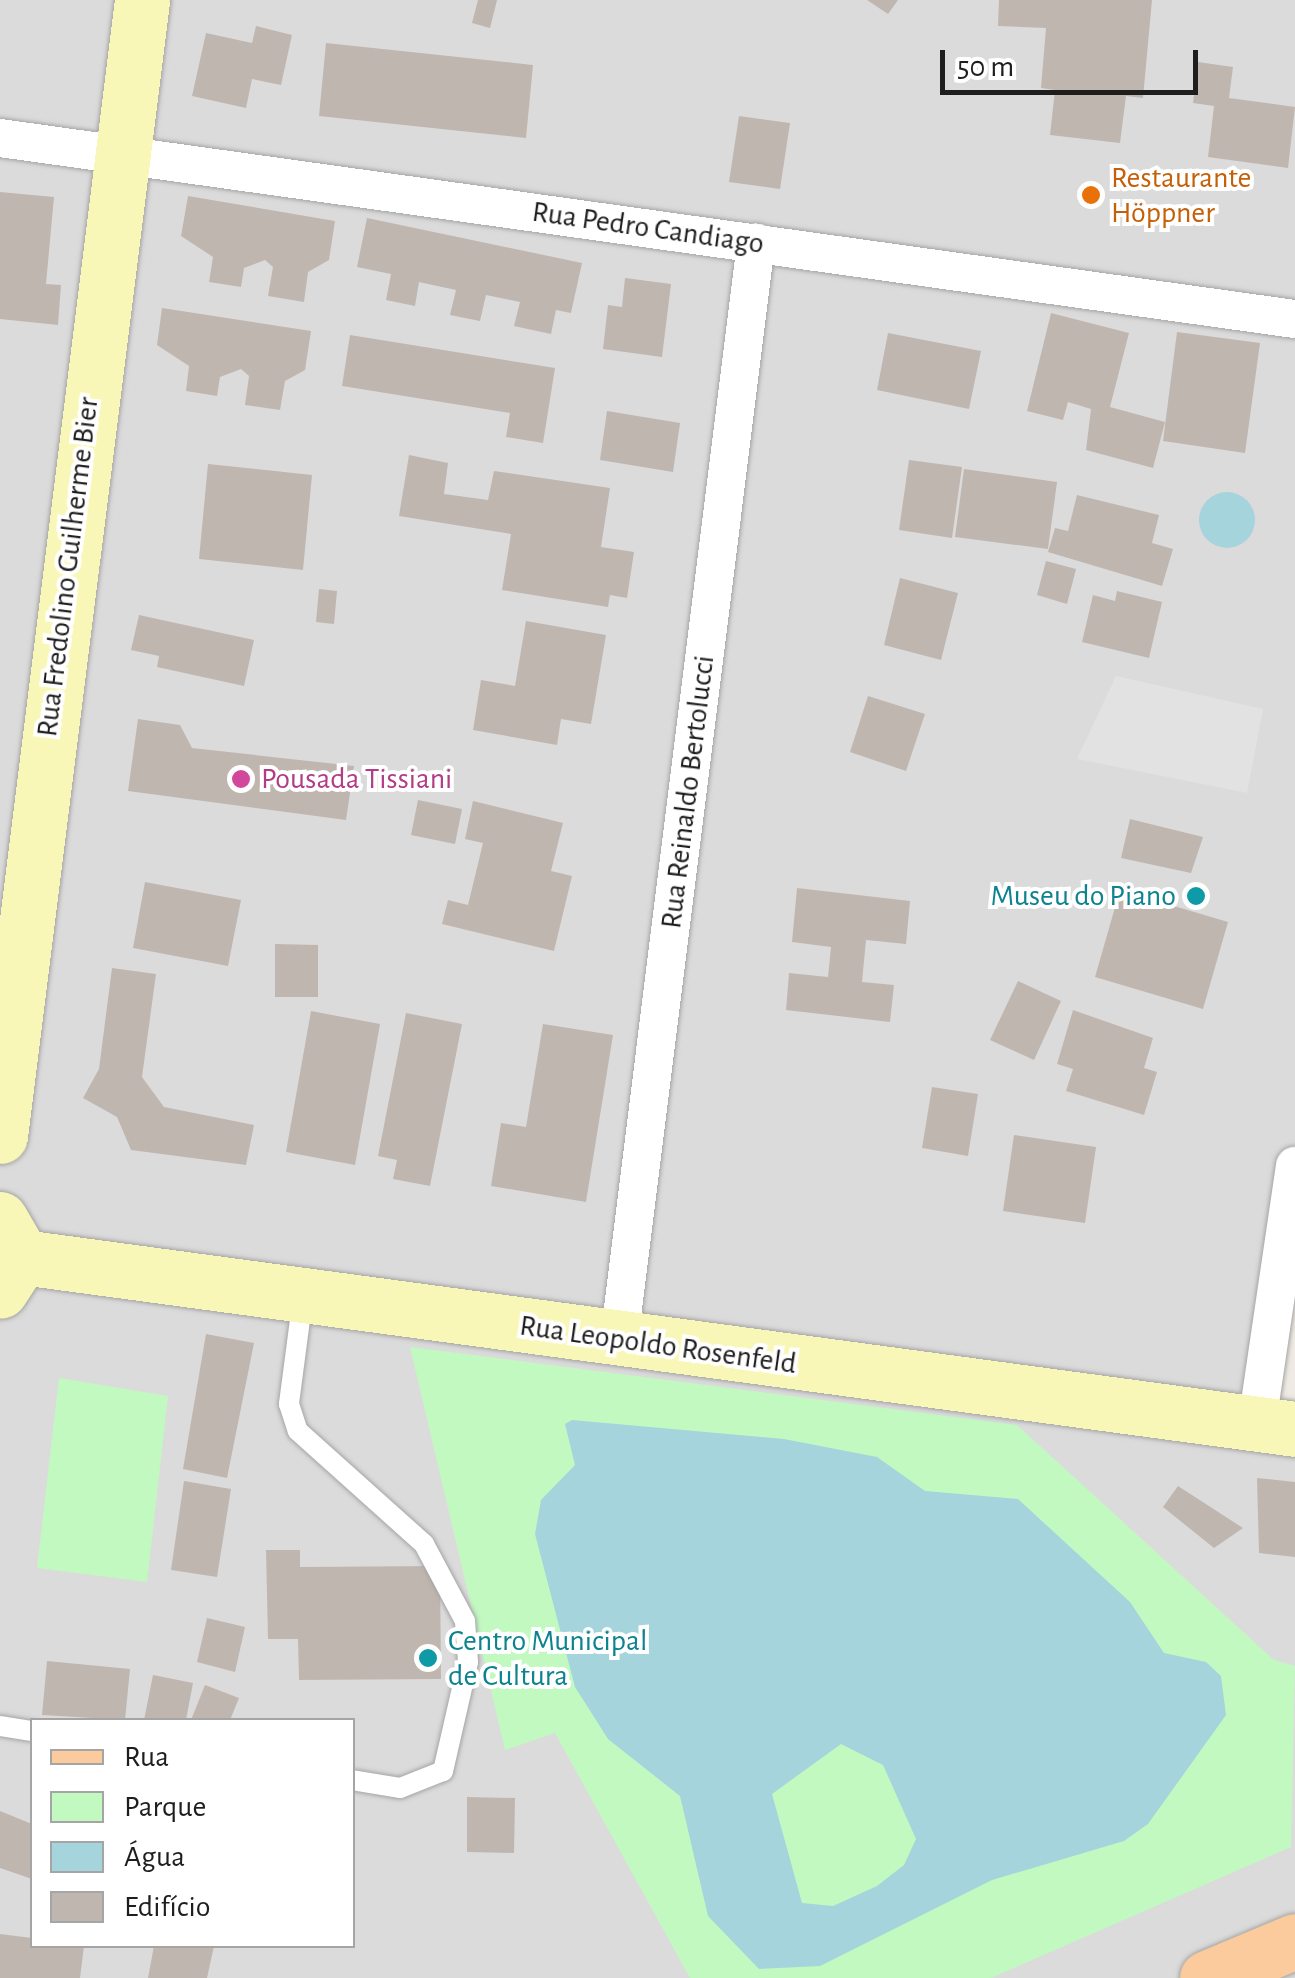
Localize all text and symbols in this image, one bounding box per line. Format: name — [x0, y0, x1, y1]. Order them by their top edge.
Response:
scale bar — [945, 30, 1202, 92]
text: 50 m — [957, 52, 1014, 82]
place label: Restaurante Höppner — [1111, 160, 1251, 230]
marker: Restaurante Höppner — [1080, 184, 1102, 206]
street label: Rua Pedro Candiago — [530, 194, 766, 262]
street label: Rua Fredolino Guilherme Bier — [29, 395, 107, 739]
street label: Rua Reinaldo Bertolucci — [653, 653, 723, 931]
place label: Pousada Tissiani — [261, 761, 452, 797]
marker: Pousada Tissiani — [230, 768, 252, 790]
place label: Museu do Piano — [991, 878, 1176, 914]
marker: Museu do Piano — [1185, 885, 1207, 907]
street label: Rua Leopoldo Rosenfeld — [517, 1308, 799, 1382]
place label: Centro Municipal de Cultura — [448, 1623, 647, 1694]
marker: Centro Municipal de Cultura — [417, 1647, 439, 1669]
legend — [30, 1718, 355, 1948]
text: Rua — [124, 1742, 169, 1772]
text: Parque — [124, 1792, 206, 1822]
text: Água — [124, 1842, 185, 1872]
text: Edifício — [124, 1892, 210, 1922]

